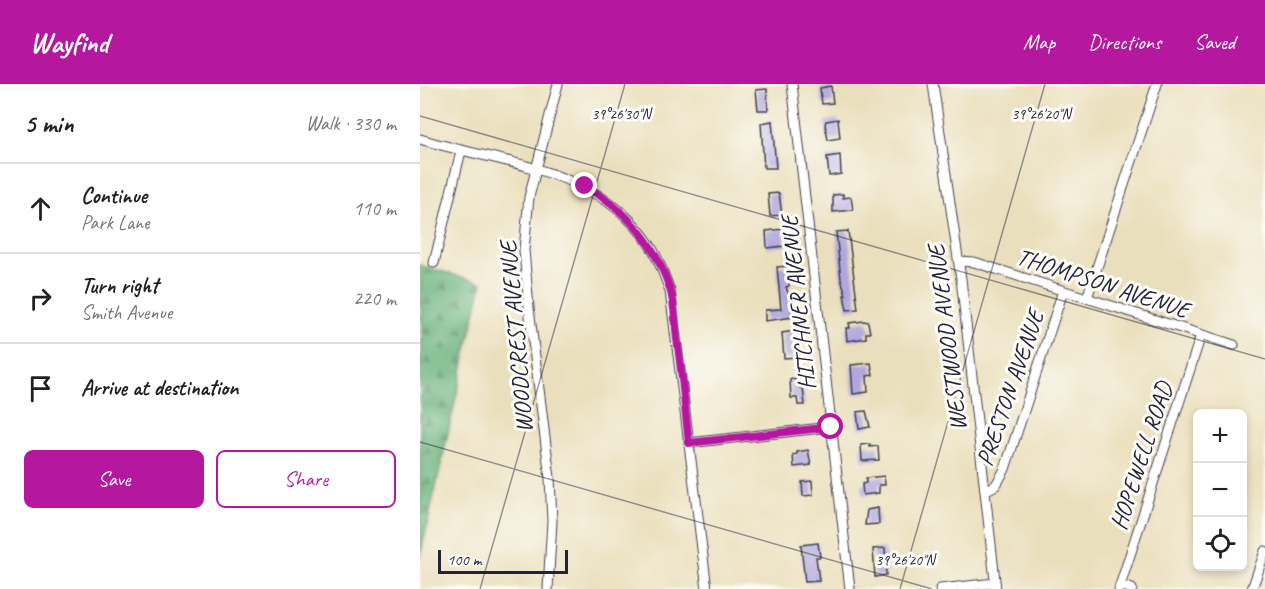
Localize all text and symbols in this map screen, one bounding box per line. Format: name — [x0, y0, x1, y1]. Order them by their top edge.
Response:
text: Wayfind — [30, 25, 109, 60]
text: Map — [1023, 29, 1055, 55]
text: Directions — [1088, 29, 1161, 55]
text: Saved — [1194, 29, 1235, 55]
text: 39°26'30"N — [591, 105, 654, 124]
text: 39°26'20"N — [1011, 105, 1074, 124]
text: 5 min — [24, 107, 73, 140]
text: Walk · 330 m — [306, 111, 396, 136]
route end — [571, 172, 597, 198]
text: Continue — [81, 182, 147, 210]
icon: ahead — [24, 192, 57, 225]
text: 110 m — [353, 196, 396, 221]
text: Park Lane — [81, 210, 150, 235]
street label: HITCHNER AVENUE — [774, 211, 822, 392]
street label: WOODCREST AVENUE — [492, 237, 539, 434]
street label: WESTWOOD AVENUE — [920, 240, 973, 433]
street label: THOMPSON AVENUE — [1013, 241, 1196, 326]
text: Turn right — [81, 272, 158, 300]
icon: right — [24, 282, 57, 315]
text: 220 m — [353, 286, 396, 311]
text: Smith Avenue — [81, 300, 172, 325]
street label: PRESTON AVENUE — [969, 304, 1052, 470]
icon: arrive — [24, 372, 57, 405]
text: Arrive at destination — [81, 374, 238, 402]
street label: HOPEWELL ROAD — [1103, 376, 1180, 534]
map controls — [1193, 409, 1247, 571]
button: + — [1193, 409, 1247, 463]
route start — [817, 413, 843, 439]
button: Save — [24, 450, 204, 508]
button: Share — [216, 450, 396, 508]
button: − — [1193, 463, 1247, 517]
button: locate — [1193, 517, 1247, 571]
scale bar — [438, 547, 568, 574]
text: 100 m — [447, 550, 481, 570]
text: 39°26'20"N — [875, 551, 938, 570]

